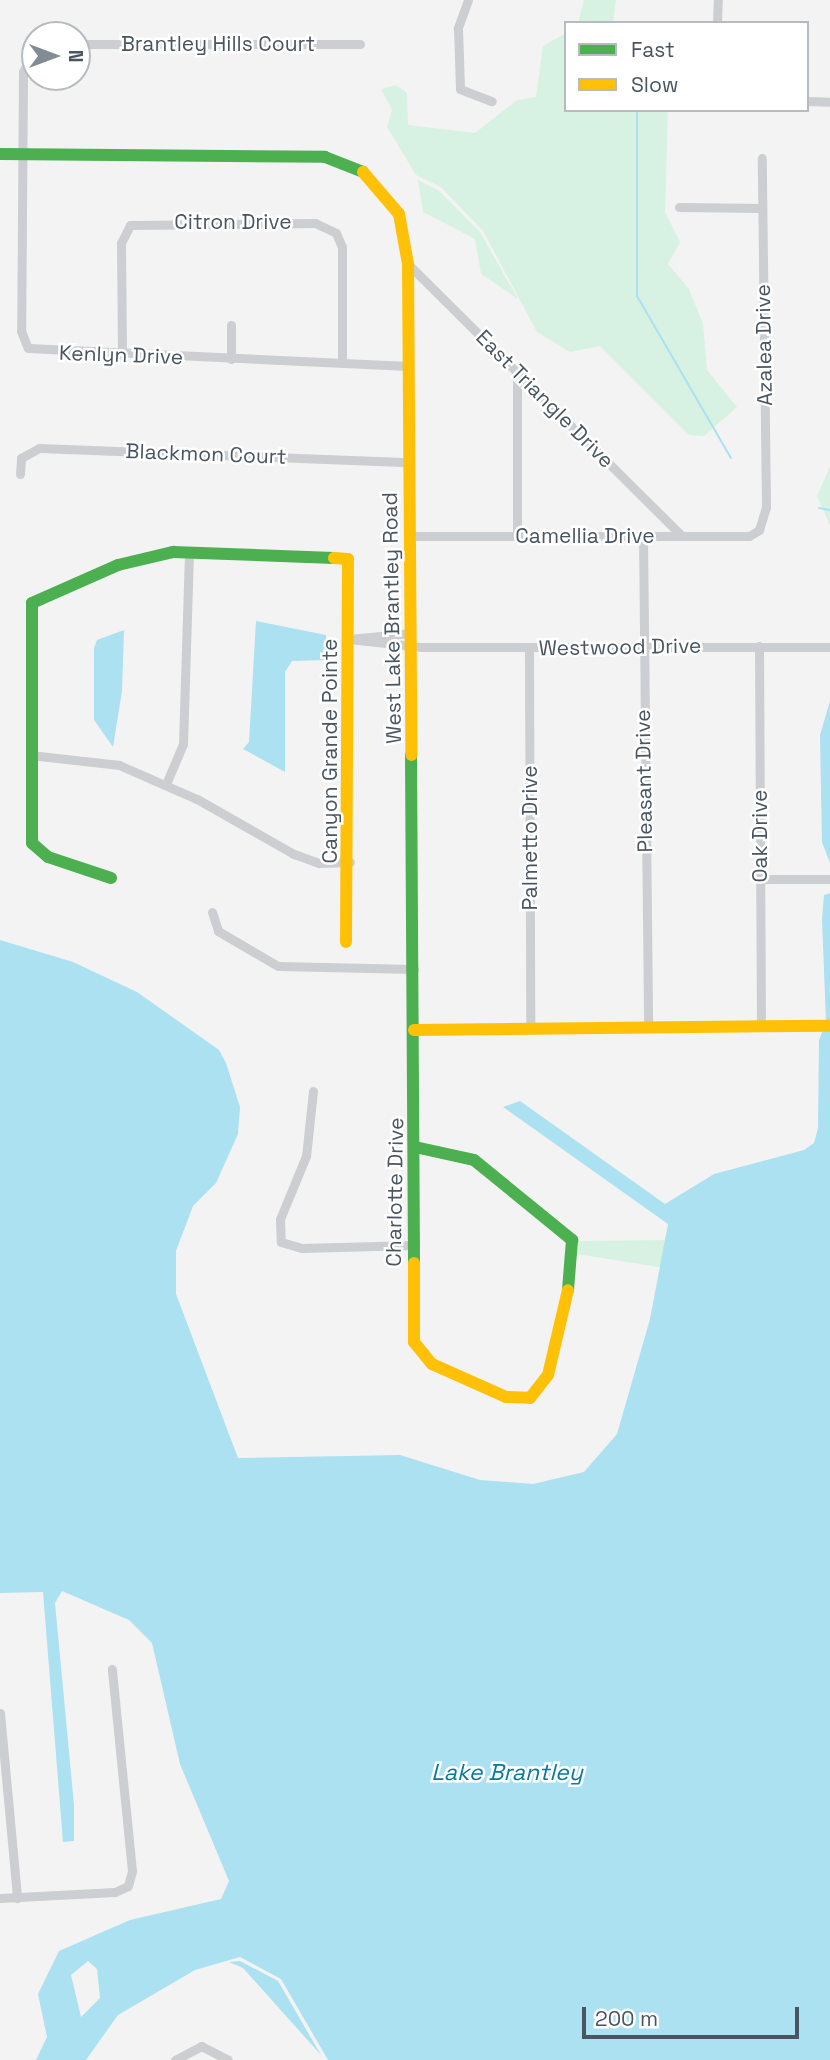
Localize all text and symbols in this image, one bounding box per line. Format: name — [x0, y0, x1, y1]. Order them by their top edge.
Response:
north arrow — [21, 21, 91, 91]
legend — [564, 21, 809, 112]
street label: Brantley Hills Court — [121, 31, 315, 57]
text: Fast — [631, 36, 675, 63]
text: N — [63, 50, 88, 62]
text: Slow — [631, 71, 679, 98]
street label: Citron Drive — [174, 209, 292, 235]
street label: Azalea Drive — [750, 284, 778, 406]
street label: East Triangle Drive — [471, 325, 619, 473]
street label: Kenlyn Drive — [58, 340, 184, 370]
street label: Blackmon Court — [125, 439, 287, 469]
street label: West Lake Brantley Road — [377, 492, 407, 744]
street label: Camellia Drive — [515, 523, 655, 549]
street label: Westwood Drive — [538, 633, 702, 661]
street label: Canyon Grande Pointe — [317, 639, 343, 863]
street label: Pleasant Drive — [630, 709, 658, 853]
street label: Palmetto Drive — [517, 765, 543, 911]
street label: Oak Drive — [747, 789, 773, 883]
street label: Charlotte Drive — [381, 1117, 409, 1267]
water label: Lake Brantley — [431, 1758, 583, 1786]
scale bar — [585, 1994, 802, 2038]
text: 200 m — [595, 2005, 658, 2032]

